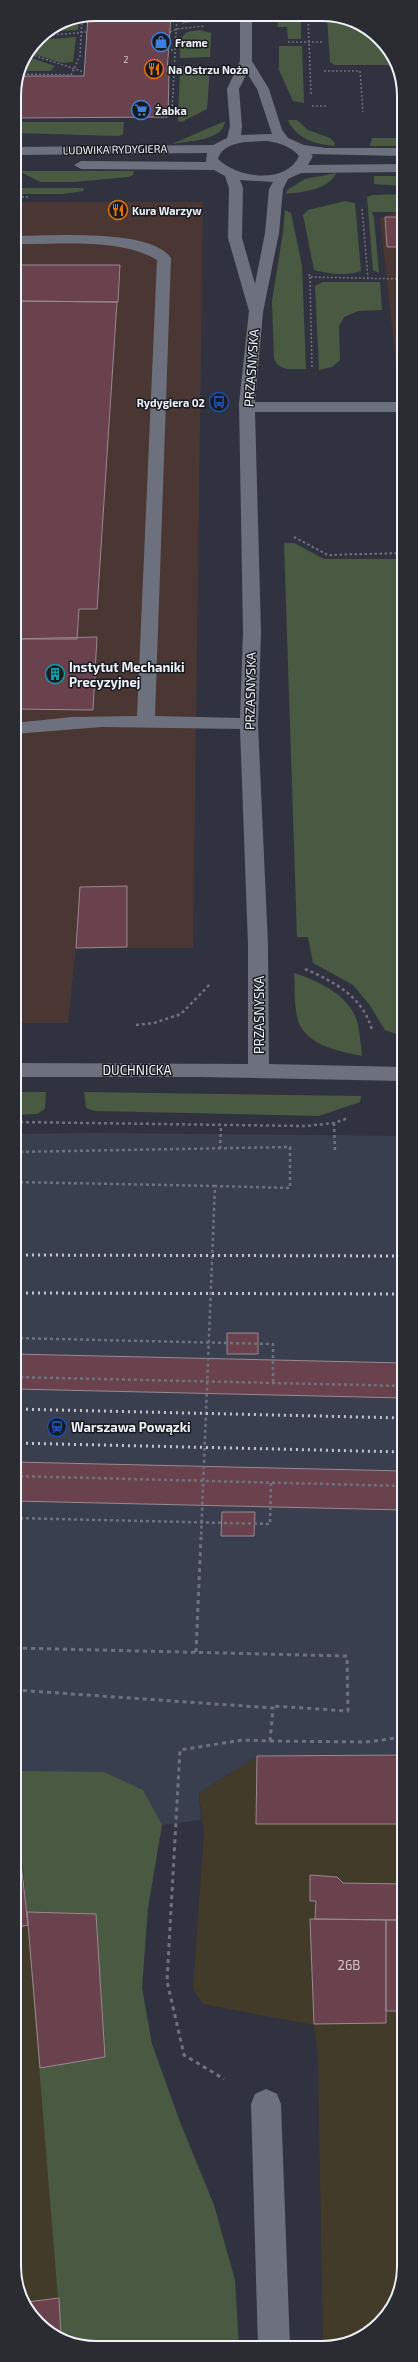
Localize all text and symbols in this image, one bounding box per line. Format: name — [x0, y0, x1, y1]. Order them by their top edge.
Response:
shop icon: Frame — [150, 31, 172, 53]
place label: Frame — [175, 36, 208, 49]
house number: 2 — [123, 54, 129, 65]
restaurant icon: Na Ostrzu Noża — [143, 58, 165, 80]
place label: Na Ostrzu Noża — [168, 63, 248, 76]
supermarket icon: Żabka — [130, 99, 152, 121]
place label: Żabka — [155, 104, 187, 117]
street label: LUDWIKA RYDYGIERA — [63, 142, 168, 156]
restaurant icon: Kura Warzyw — [107, 199, 129, 221]
place label: Kura Warzyw — [132, 204, 202, 218]
street label: PRZASNYSKA — [240, 329, 262, 407]
bus stop icon: Rydygiera 02 — [208, 391, 230, 413]
place label: Rydygiera 02 — [137, 396, 205, 410]
street label: PRZASNYSKA — [241, 652, 259, 730]
place label: Instytut Mechaniki Precyzyjnej — [69, 659, 185, 690]
building icon: Instytut Mechaniki Precyzyjnej — [44, 663, 66, 685]
street label: PRZASNYSKA — [251, 976, 267, 1054]
street label: DUCHNICKA — [102, 1062, 172, 1078]
station icon: Warszawa Powązki — [46, 1416, 68, 1438]
place label: Warszawa Powązki — [71, 1419, 191, 1435]
house number: 26B — [338, 1957, 360, 1973]

